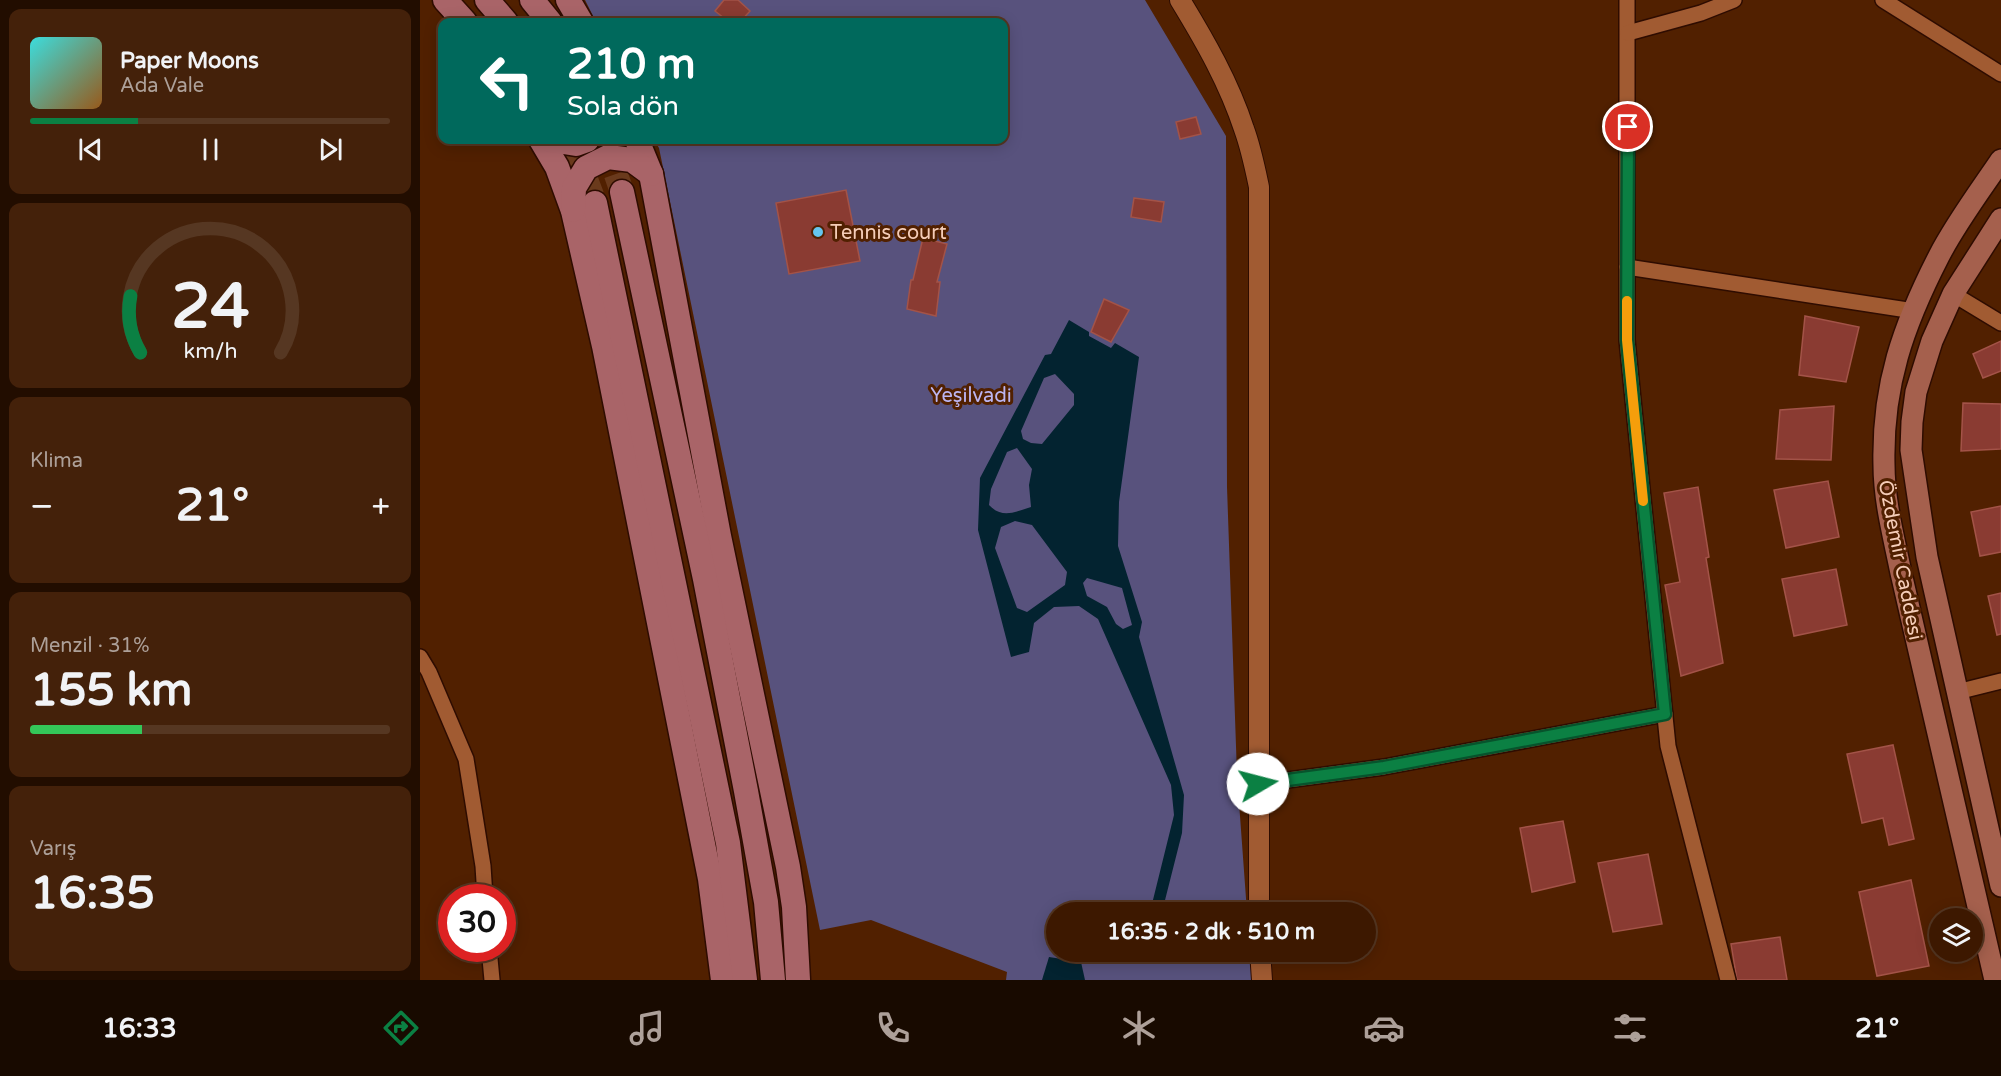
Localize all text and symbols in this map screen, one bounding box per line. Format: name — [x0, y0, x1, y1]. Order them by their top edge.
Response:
text: 210 m — [567, 39, 696, 90]
icon: left — [468, 42, 546, 120]
text: Paper Moons — [120, 48, 259, 74]
text: Ada Vale — [120, 74, 204, 98]
text: Sola dön — [567, 90, 679, 123]
pin — [1602, 101, 1653, 152]
icon: arrive — [1611, 110, 1644, 143]
icon: previous — [74, 133, 107, 166]
icon: pause — [194, 133, 227, 166]
icon: next — [314, 133, 347, 166]
place label: Tennis court — [830, 221, 947, 245]
marker: Tennis court — [811, 225, 825, 239]
text: 24 — [171, 270, 249, 345]
text: km/h — [183, 338, 237, 364]
park label: Yeşilvadi — [930, 384, 1012, 408]
text: Klima — [30, 449, 83, 473]
street label: Özdemir Caddesi — [1873, 478, 1928, 642]
text: 21° — [176, 479, 249, 533]
text: − — [30, 487, 54, 526]
text: + — [371, 487, 390, 526]
text: Menzil · 31% — [30, 634, 149, 658]
text: 155 km — [30, 664, 192, 718]
position arrow — [1226, 752, 1290, 816]
text: Varış — [30, 837, 76, 861]
text: 16:35 — [30, 867, 155, 921]
speed limit sign: 30 — [438, 884, 516, 962]
map controls — [1929, 908, 1983, 962]
button: layers — [1929, 908, 1983, 962]
text: 16:35 · 2 dk · 510 m — [1107, 919, 1315, 945]
icon: directions — [380, 1007, 422, 1049]
icon: music — [626, 1007, 668, 1049]
icon: phone — [872, 1007, 914, 1049]
icon: climate — [1118, 1007, 1160, 1049]
icon: car — [1363, 1007, 1405, 1049]
icon: filters — [1609, 1007, 1651, 1049]
text: 16:33 — [102, 1012, 177, 1045]
text: 21° — [1855, 1012, 1899, 1045]

